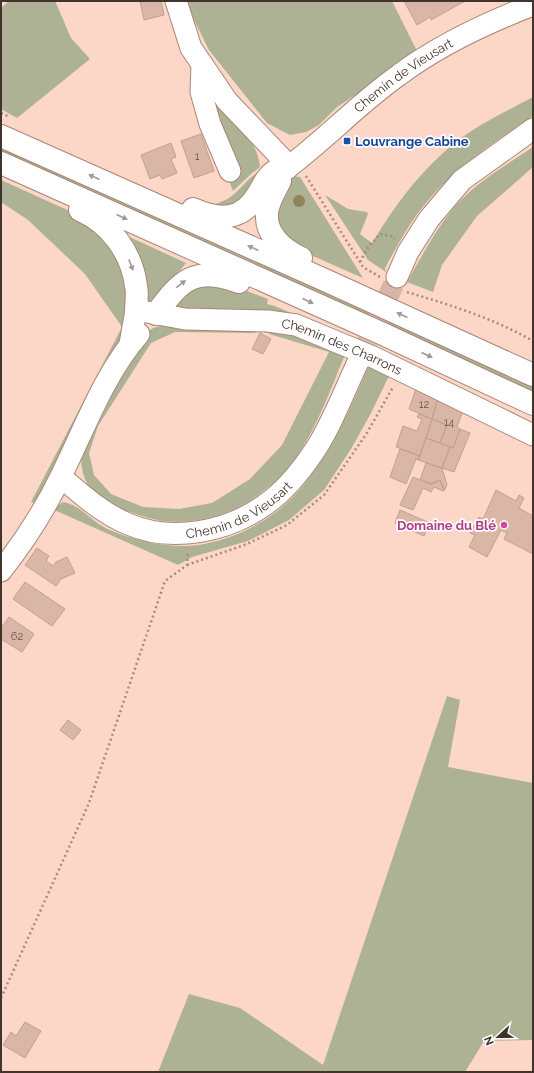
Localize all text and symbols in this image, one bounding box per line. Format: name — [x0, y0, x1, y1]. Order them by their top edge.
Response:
street label: Chemin de Vieusart — [351, 35, 456, 115]
place label: Louvrange Cabine — [355, 134, 469, 149]
marker: Louvrange Cabine — [342, 136, 352, 146]
house number: 1 — [195, 150, 200, 163]
one-way arrow — [88, 174, 100, 180]
one-way arrow — [116, 214, 128, 220]
one-way arrow — [248, 245, 259, 251]
one-way arrow — [128, 260, 134, 272]
one-way arrow — [175, 280, 186, 288]
one-way arrow — [303, 298, 314, 304]
one-way arrow — [395, 312, 407, 318]
street label: Chemin des Charrons — [281, 316, 405, 378]
one-way arrow — [421, 352, 432, 358]
house number: 12 — [419, 398, 429, 411]
house number: 14 — [444, 416, 454, 429]
street label: Chemin de Vieusart — [185, 478, 295, 541]
place label: Domaine du Blé — [397, 518, 496, 533]
marker: Domaine du Blé — [499, 520, 509, 530]
house number: 62 — [11, 630, 23, 643]
north arrow — [478, 1017, 518, 1057]
text: N — [482, 1034, 497, 1047]

